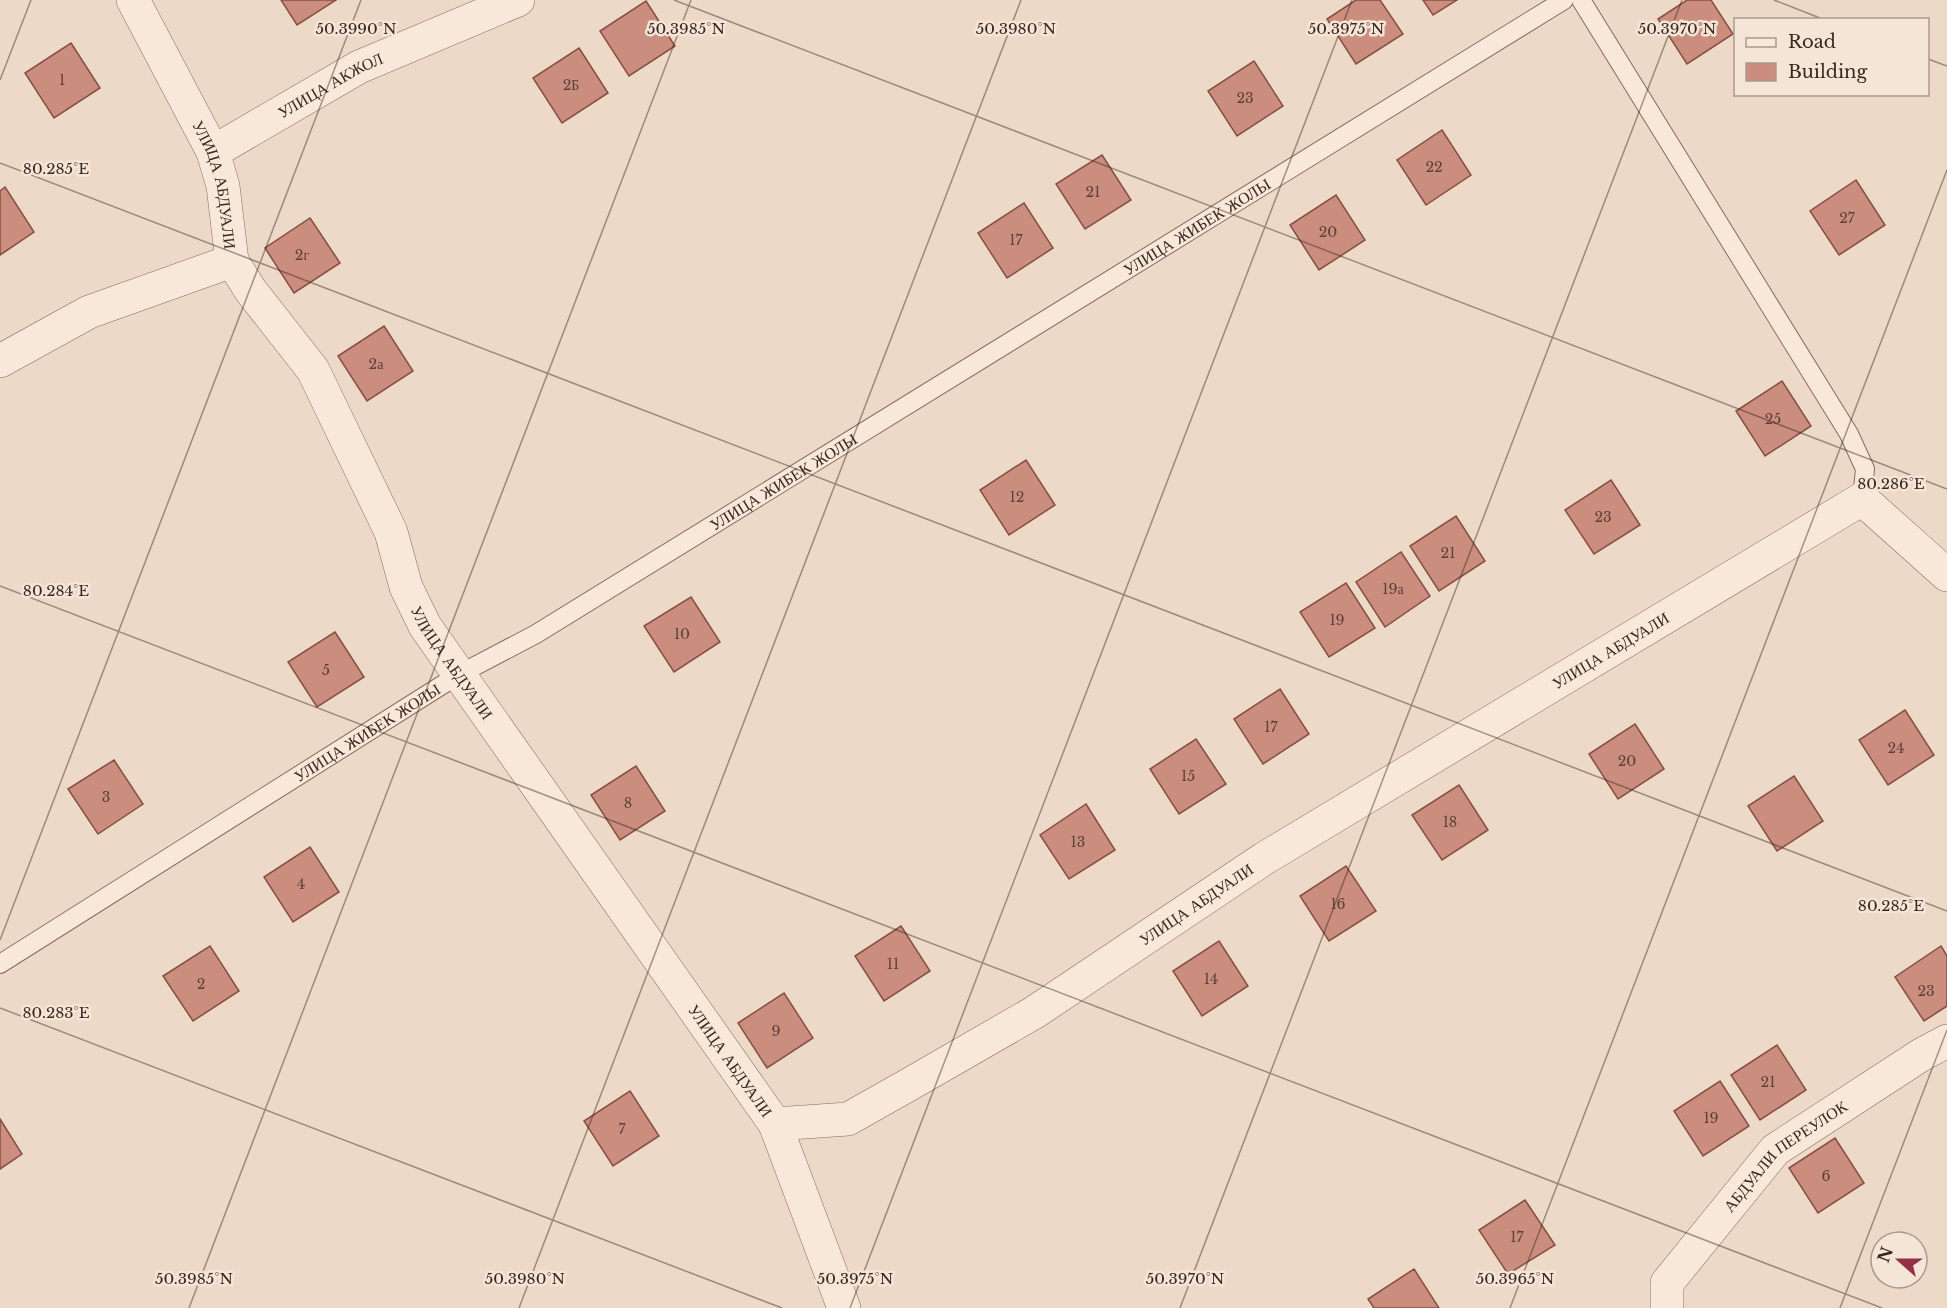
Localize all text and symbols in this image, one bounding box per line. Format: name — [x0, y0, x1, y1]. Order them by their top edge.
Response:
legend — [1734, 18, 1929, 96]
text: 50.3990°N — [316, 19, 396, 38]
text: 50.3985°N — [647, 19, 725, 38]
text: 50.3980°N — [976, 19, 1056, 38]
text: 50.3975°N — [1308, 19, 1384, 38]
text: 50.3970°N — [1638, 19, 1716, 38]
text: Road — [1788, 31, 1836, 53]
street label: УЛИЦА АКЖОЛ — [274, 48, 386, 122]
text: Building — [1788, 61, 1867, 83]
house number: 1 — [59, 71, 65, 89]
house number: 2Б — [563, 76, 579, 94]
house number: 23 — [1236, 89, 1254, 107]
street label: УЛИЦА АБДУАЛИ — [188, 117, 241, 251]
house number: 22 — [1425, 158, 1443, 176]
text: 80.285°E — [23, 159, 89, 178]
street label: УЛИЦА ЖИБЕК ЖОЛЫ — [1119, 174, 1274, 279]
house number: 21 — [1086, 183, 1100, 201]
house number: 27 — [1839, 209, 1856, 227]
house number: 20 — [1319, 223, 1337, 241]
house number: 17 — [1009, 231, 1024, 249]
house number: 2г — [295, 246, 309, 264]
house number: 2а — [369, 355, 384, 373]
house number: 25 — [1765, 410, 1781, 428]
street label: УЛИЦА ЖИБЕК ЖОЛЫ — [706, 429, 860, 535]
text: 80.286°E — [1857, 474, 1925, 493]
house number: 12 — [1010, 488, 1024, 506]
house number: 23 — [1594, 508, 1612, 526]
house number: 21 — [1441, 544, 1455, 562]
house number: 19а — [1382, 580, 1405, 598]
text: 80.284°E — [23, 581, 89, 600]
street label: УЛИЦА АБДУАЛИ — [407, 602, 498, 724]
street label: УЛИЦА АБДУАЛИ — [1548, 607, 1673, 693]
house number: 19 — [1329, 611, 1345, 629]
house number: 10 — [674, 625, 690, 643]
house number: 5 — [322, 661, 330, 679]
street label: УЛИЦА ЖИБЕК ЖОЛЫ — [290, 679, 444, 786]
house number: 17 — [1264, 718, 1279, 736]
house number: 24 — [1888, 739, 1904, 757]
house number: 20 — [1618, 752, 1636, 770]
house number: 15 — [1181, 767, 1195, 785]
house number: 3 — [102, 788, 110, 806]
house number: 8 — [624, 794, 632, 812]
house number: 18 — [1443, 813, 1457, 831]
house number: 13 — [1071, 833, 1085, 851]
street label: УЛИЦА АБДУАЛИ — [1135, 859, 1257, 950]
house number: 4 — [297, 875, 305, 893]
house number: 16 — [1330, 895, 1346, 913]
text: 80.285°E — [1858, 896, 1924, 915]
house number: 11 — [887, 955, 899, 973]
house number: 14 — [1204, 970, 1218, 988]
house number: 2 — [197, 975, 205, 993]
house number: 23 — [1917, 982, 1935, 1000]
street label: УЛИЦА АБДУАЛИ — [684, 1000, 777, 1121]
text: 80.283°E — [22, 1003, 90, 1022]
house number: 9 — [771, 1022, 781, 1040]
house number: 21 — [1761, 1073, 1775, 1091]
street label: АБДУАЛИ ПЕРЕУЛОК — [1719, 1096, 1851, 1216]
house number: 19 — [1703, 1109, 1719, 1127]
house number: 7 — [618, 1120, 626, 1138]
house number: 6 — [1821, 1167, 1831, 1185]
house number: 17 — [1510, 1228, 1525, 1246]
north arrow — [1869, 1230, 1929, 1290]
text: N — [1873, 1244, 1897, 1265]
text: 50.3985°N — [155, 1269, 233, 1288]
text: 50.3980°N — [485, 1269, 565, 1288]
text: 50.3975°N — [817, 1269, 893, 1288]
text: 50.3970°N — [1146, 1269, 1224, 1288]
text: 50.3965°N — [1476, 1269, 1554, 1288]

